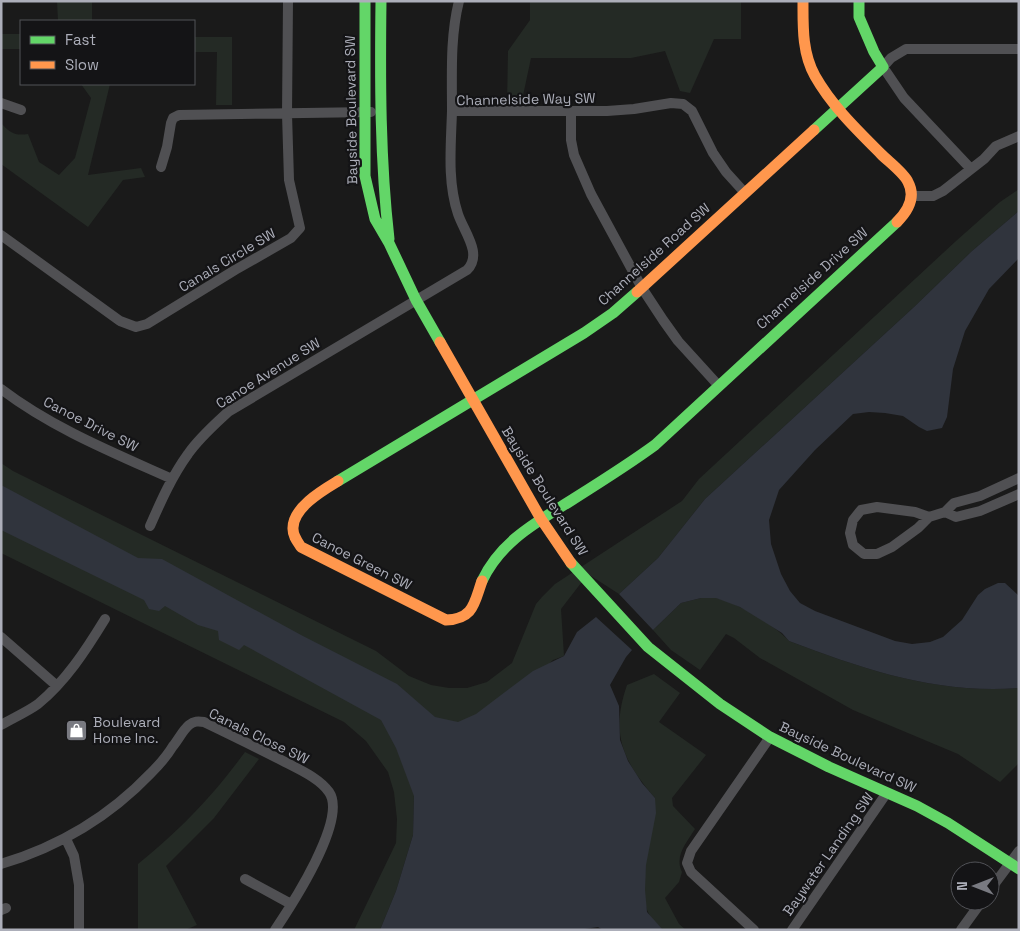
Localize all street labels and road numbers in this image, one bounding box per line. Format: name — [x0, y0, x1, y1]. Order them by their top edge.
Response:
street label: Bayside Boulevard SW — [341, 35, 361, 185]
street label: Channelside Way SW — [456, 89, 596, 109]
street label: Channelside Road SW — [594, 199, 714, 309]
street label: Channelside Drive SW — [752, 223, 872, 333]
street label: Canals Circle SW — [175, 224, 279, 296]
street label: Canoe Avenue SW — [212, 334, 324, 412]
street label: Canoe Drive SW — [41, 392, 141, 456]
street label: Bayside Boulevard SW — [498, 423, 592, 559]
street label: Canoe Green SW — [309, 528, 415, 594]
street label: Canals Close SW — [206, 704, 312, 768]
street label: Bayside Boulevard SW — [777, 717, 919, 797]
street label: Baywater Landing SW — [779, 789, 877, 919]

